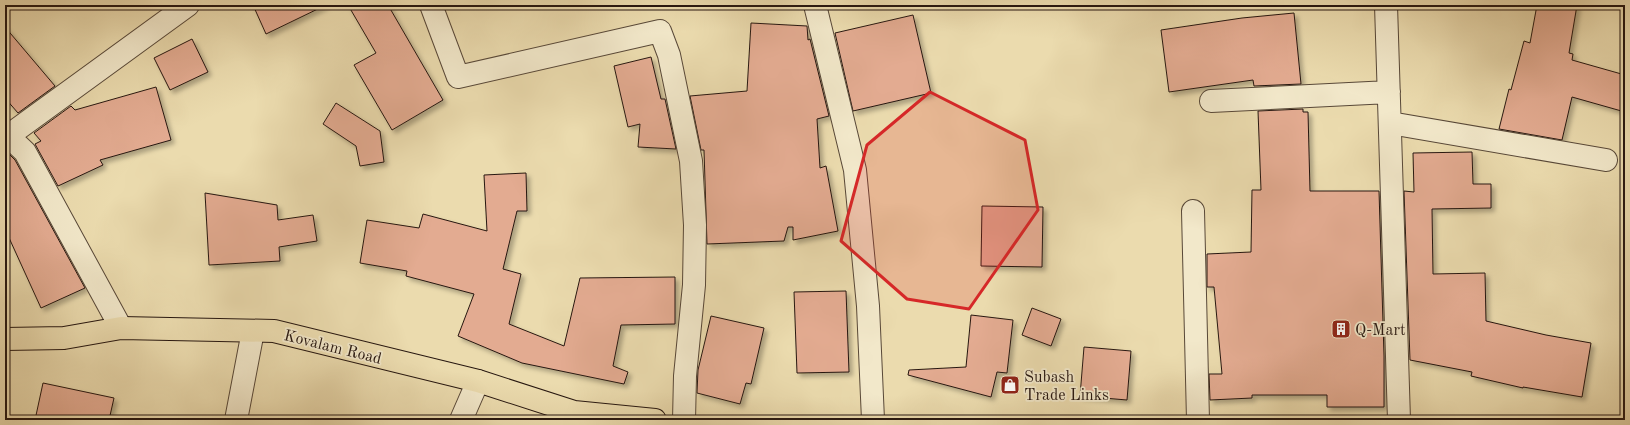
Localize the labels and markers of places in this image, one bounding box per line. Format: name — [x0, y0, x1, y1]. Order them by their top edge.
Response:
building icon: Q-Mart — [1330, 318, 1352, 340]
place label: Q-Mart — [1355, 323, 1406, 339]
place label: Subash Trade Links — [1024, 370, 1109, 404]
shop icon: Subash Trade Links — [999, 374, 1021, 396]

